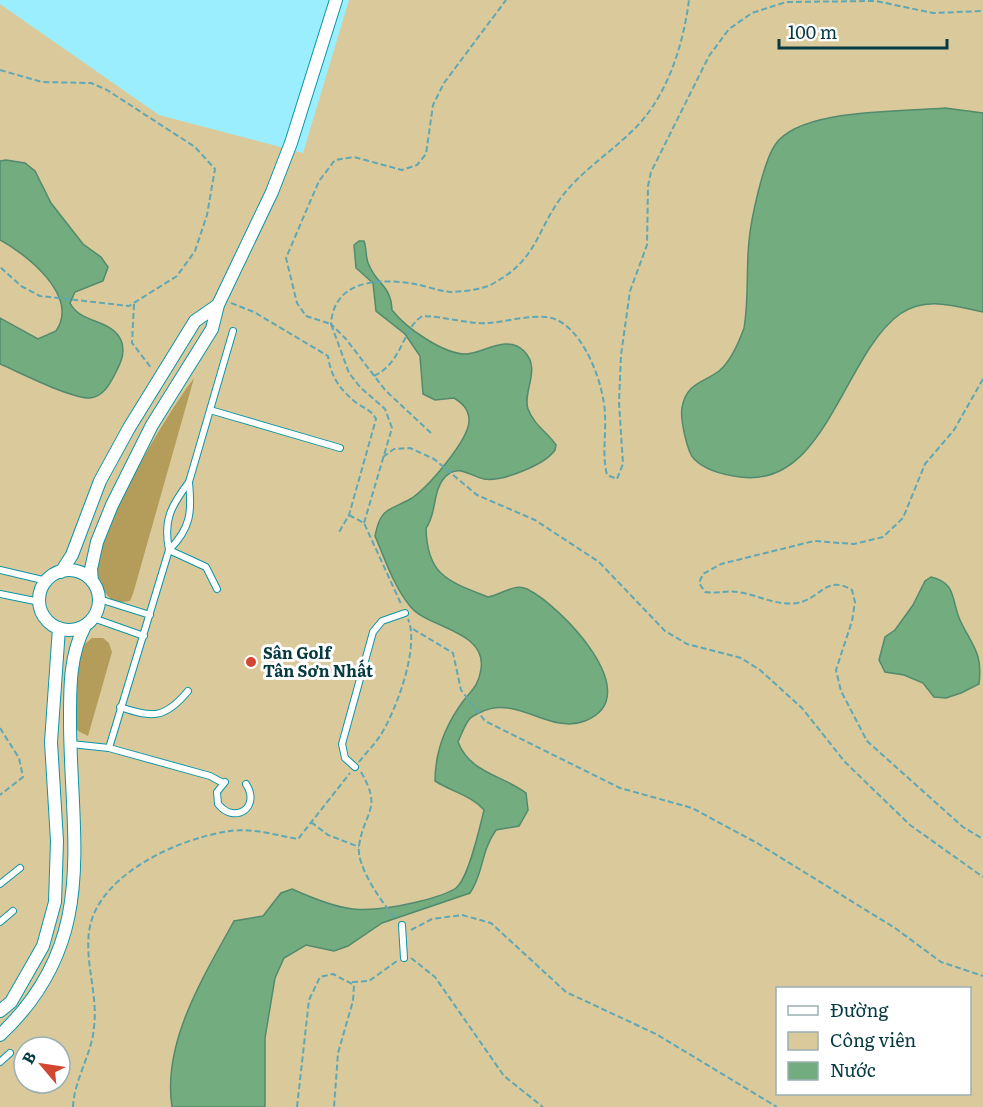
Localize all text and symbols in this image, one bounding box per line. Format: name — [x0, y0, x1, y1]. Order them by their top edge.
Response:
scale bar — [779, 12, 947, 50]
text: 100 m — [788, 18, 837, 45]
place label: Sân Golf Tân Sơn Nhất — [263, 640, 373, 682]
marker: Sân Golf Tân Sơn Nhất — [244, 655, 258, 669]
legend — [776, 987, 971, 1095]
text: Đường — [830, 996, 889, 1023]
text: Công viên — [830, 1026, 916, 1053]
north arrow — [12, 1035, 72, 1095]
text: B — [15, 1047, 41, 1068]
text: Nước — [830, 1056, 876, 1083]

